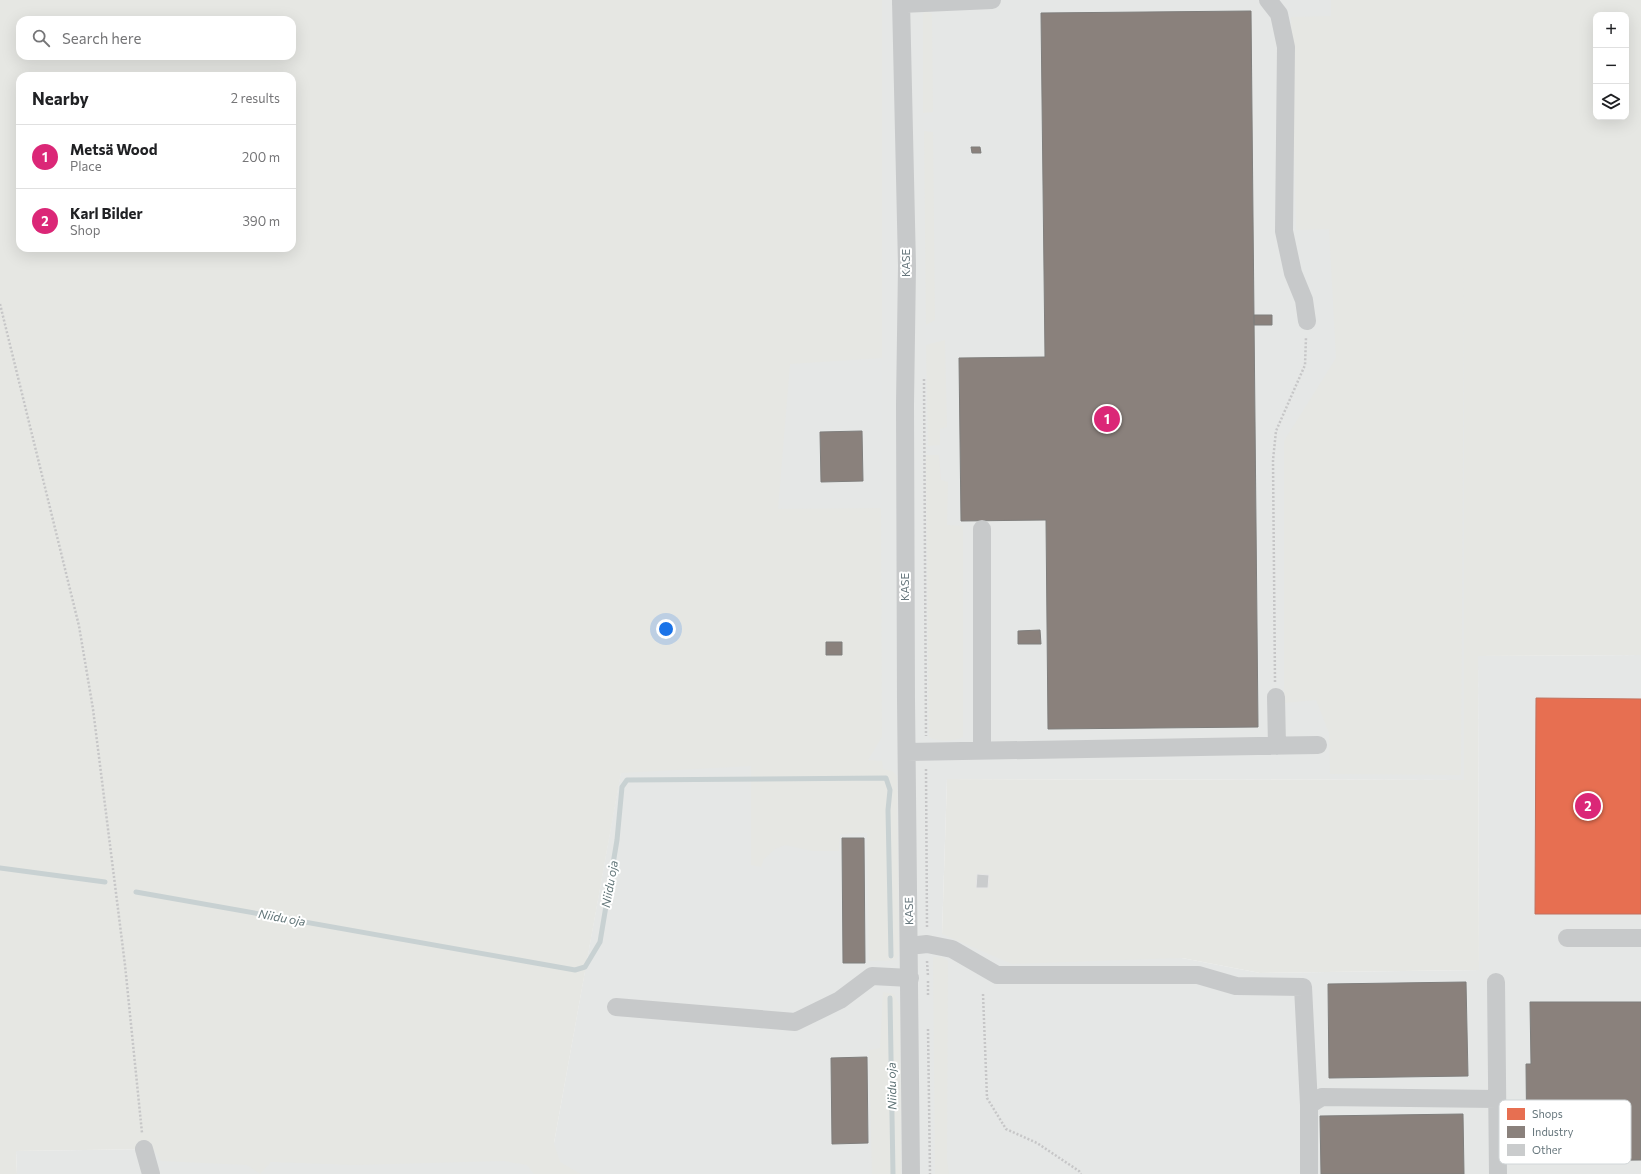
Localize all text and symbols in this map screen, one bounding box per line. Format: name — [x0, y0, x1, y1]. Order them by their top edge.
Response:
map controls — [1593, 12, 1629, 120]
button: + — [1593, 12, 1629, 48]
search box — [16, 16, 296, 60]
icon: search — [30, 27, 52, 49]
text: Search here — [62, 29, 141, 47]
button: − — [1593, 48, 1629, 84]
button: layers — [1593, 84, 1629, 120]
text: Nearby — [32, 88, 89, 109]
text: 2 results — [231, 90, 280, 106]
text: Metsä Wood — [70, 140, 158, 158]
text: 1 — [42, 149, 48, 165]
text: 200 m — [242, 149, 280, 165]
text: Place — [70, 158, 102, 174]
text: Karl Bilder — [70, 204, 143, 222]
text: 2 — [41, 213, 49, 229]
text: 390 m — [242, 213, 280, 229]
text: Shop — [70, 222, 101, 238]
street label: KASE — [899, 249, 912, 277]
pin: 1 — [1094, 404, 1120, 434]
street label: KASE — [898, 573, 911, 601]
your location — [656, 619, 676, 639]
pin: 2 — [1575, 791, 1601, 821]
water label: Niidu oja — [598, 859, 620, 909]
street label: KASE — [902, 897, 915, 925]
water label: Niidu oja — [257, 906, 307, 928]
water label: Niidu oja — [884, 1062, 898, 1110]
legend — [1499, 1100, 1631, 1164]
text: Shops — [1532, 1107, 1563, 1120]
text: Industry — [1532, 1125, 1574, 1138]
text: Other — [1532, 1143, 1563, 1156]

